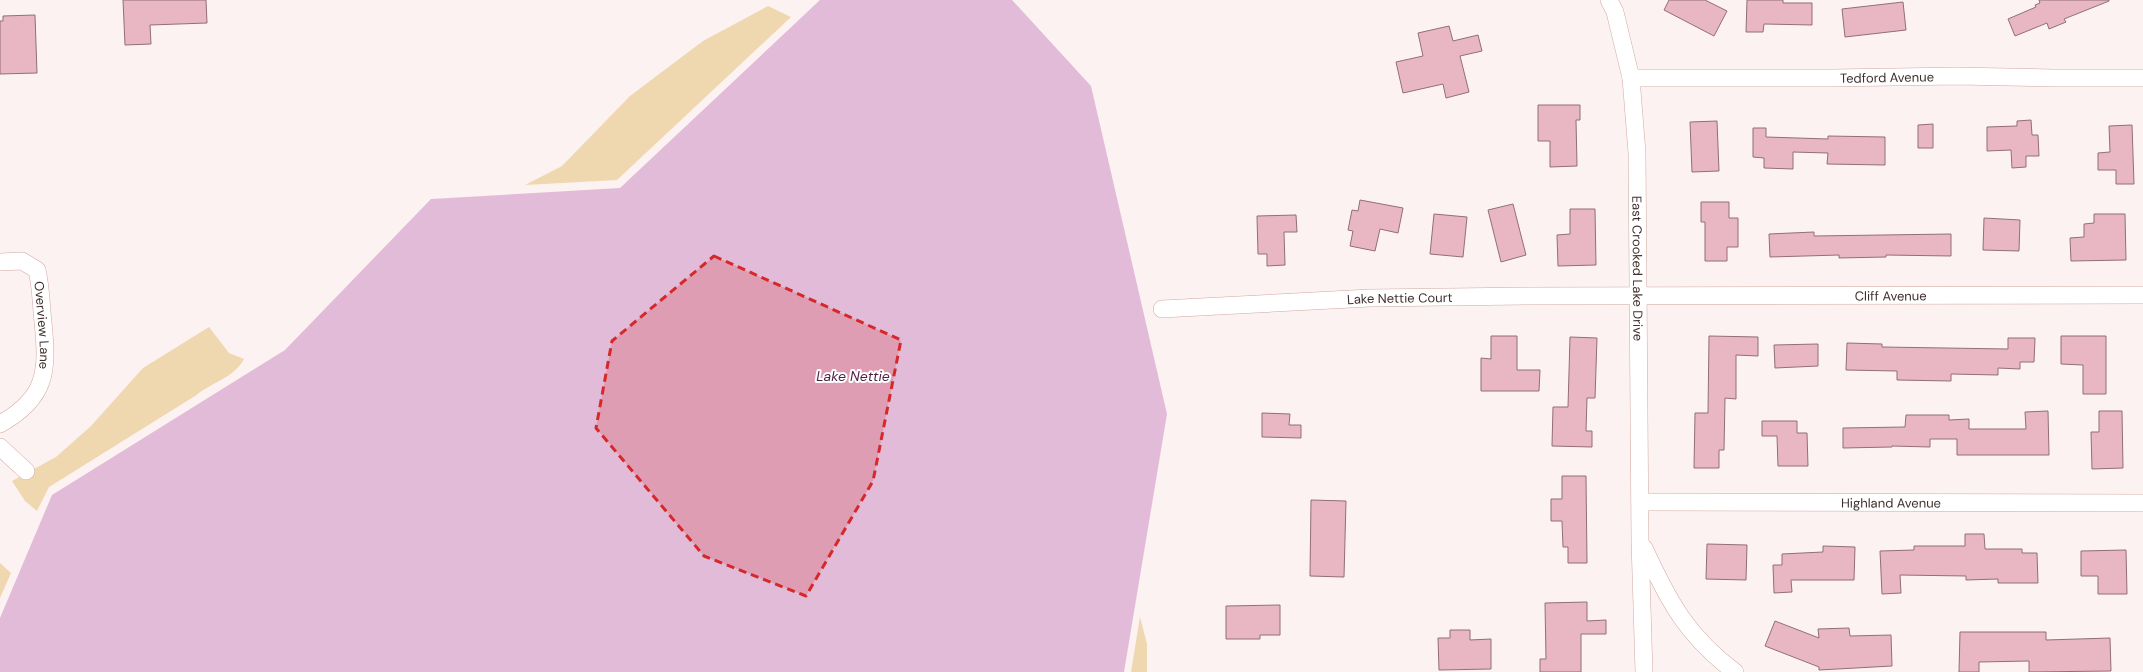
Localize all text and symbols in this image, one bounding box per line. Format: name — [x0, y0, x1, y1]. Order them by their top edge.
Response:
street label: Tedford Avenue — [1840, 68, 1934, 86]
street label: East Crooked Lake Drive — [1629, 196, 1647, 341]
street label: Overview Lane — [31, 280, 54, 370]
street label: Cliff Avenue — [1855, 287, 1927, 304]
street label: Lake Nettie Court — [1346, 288, 1453, 308]
water label: Lake Nettie — [816, 367, 890, 385]
street label: Highland Avenue — [1841, 494, 1941, 511]

